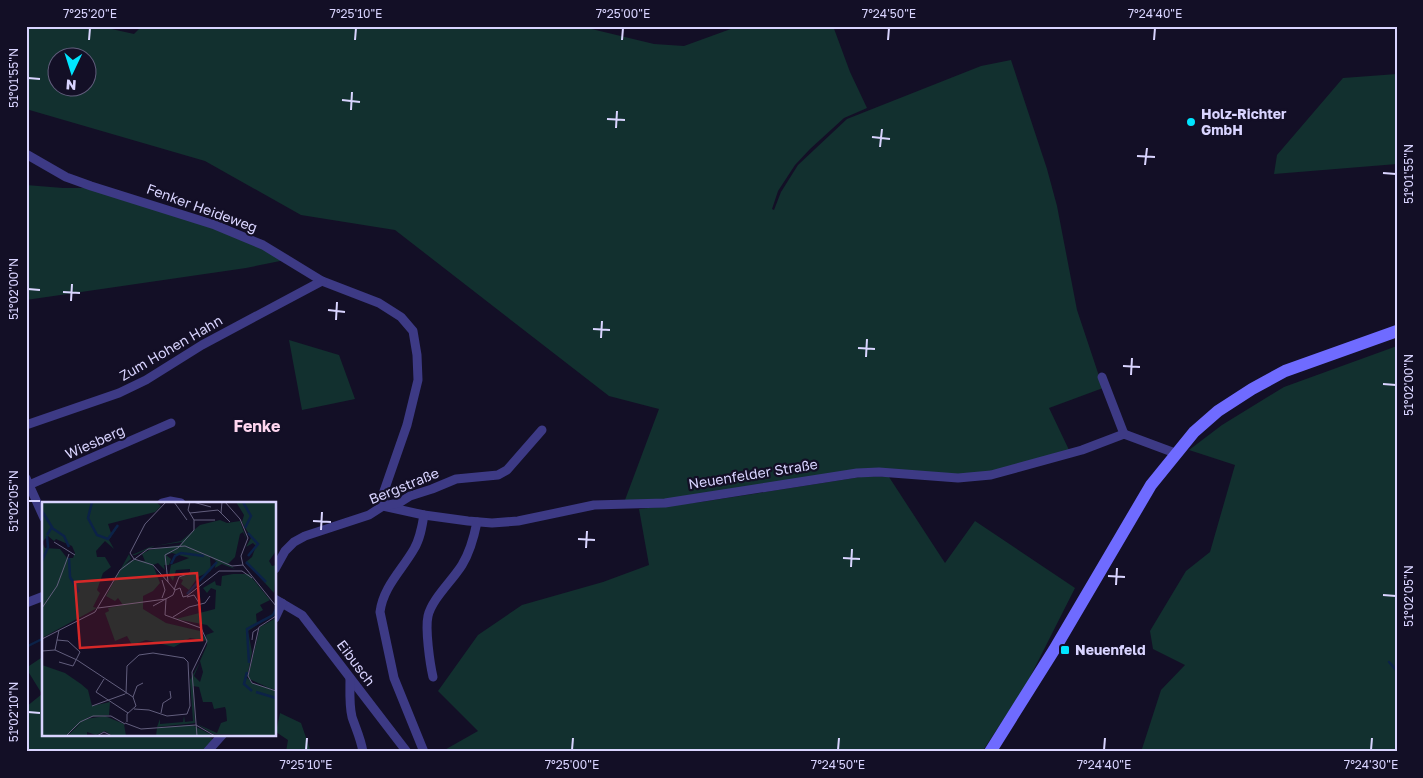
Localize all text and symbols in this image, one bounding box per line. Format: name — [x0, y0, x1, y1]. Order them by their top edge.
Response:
text: 7°25'20"E — [63, 6, 117, 21]
text: 7°25'10"E — [330, 6, 382, 21]
text: 7°25'00"E — [596, 6, 650, 21]
text: 7°24'50"E — [862, 6, 916, 21]
text: 7°24'40"E — [1128, 6, 1182, 21]
text: 51°01'55"N — [6, 48, 21, 108]
north arrow — [48, 48, 98, 98]
text: N — [65, 77, 77, 94]
place label: Holz-Richter GmbH — [1201, 105, 1287, 138]
marker: Holz-Richter GmbH — [1185, 116, 1197, 128]
text: 51°01'55"N — [1401, 144, 1416, 204]
street label: Fenker Heideweg — [144, 180, 260, 235]
text: 51°02'00"N — [6, 258, 21, 320]
street label: Zum Hohen Hahn — [116, 311, 225, 384]
text: 51°02'00"N — [1401, 354, 1416, 416]
district label: Fenke — [234, 416, 280, 436]
street label: Wiesberg — [62, 421, 127, 462]
street label: Neuenfelder Straße — [687, 455, 819, 492]
street label: Bergstraße — [366, 464, 441, 507]
text: 51°02'05"N — [6, 470, 21, 532]
inset map — [42, 502, 276, 736]
text: 51°02'05"N — [1401, 565, 1416, 627]
street label: Eibusch — [334, 636, 379, 689]
place label: Neuenfeld — [1075, 641, 1146, 658]
marker: Neuenfeld — [1059, 644, 1071, 656]
text: 51°02'10"N — [6, 682, 21, 742]
text: 7°25'10"E — [280, 757, 332, 772]
text: 7°25'00"E — [545, 757, 599, 772]
text: 7°24'50"E — [811, 757, 865, 772]
text: 7°24'40"E — [1077, 757, 1131, 772]
text: 7°24'30"E — [1344, 757, 1398, 772]

